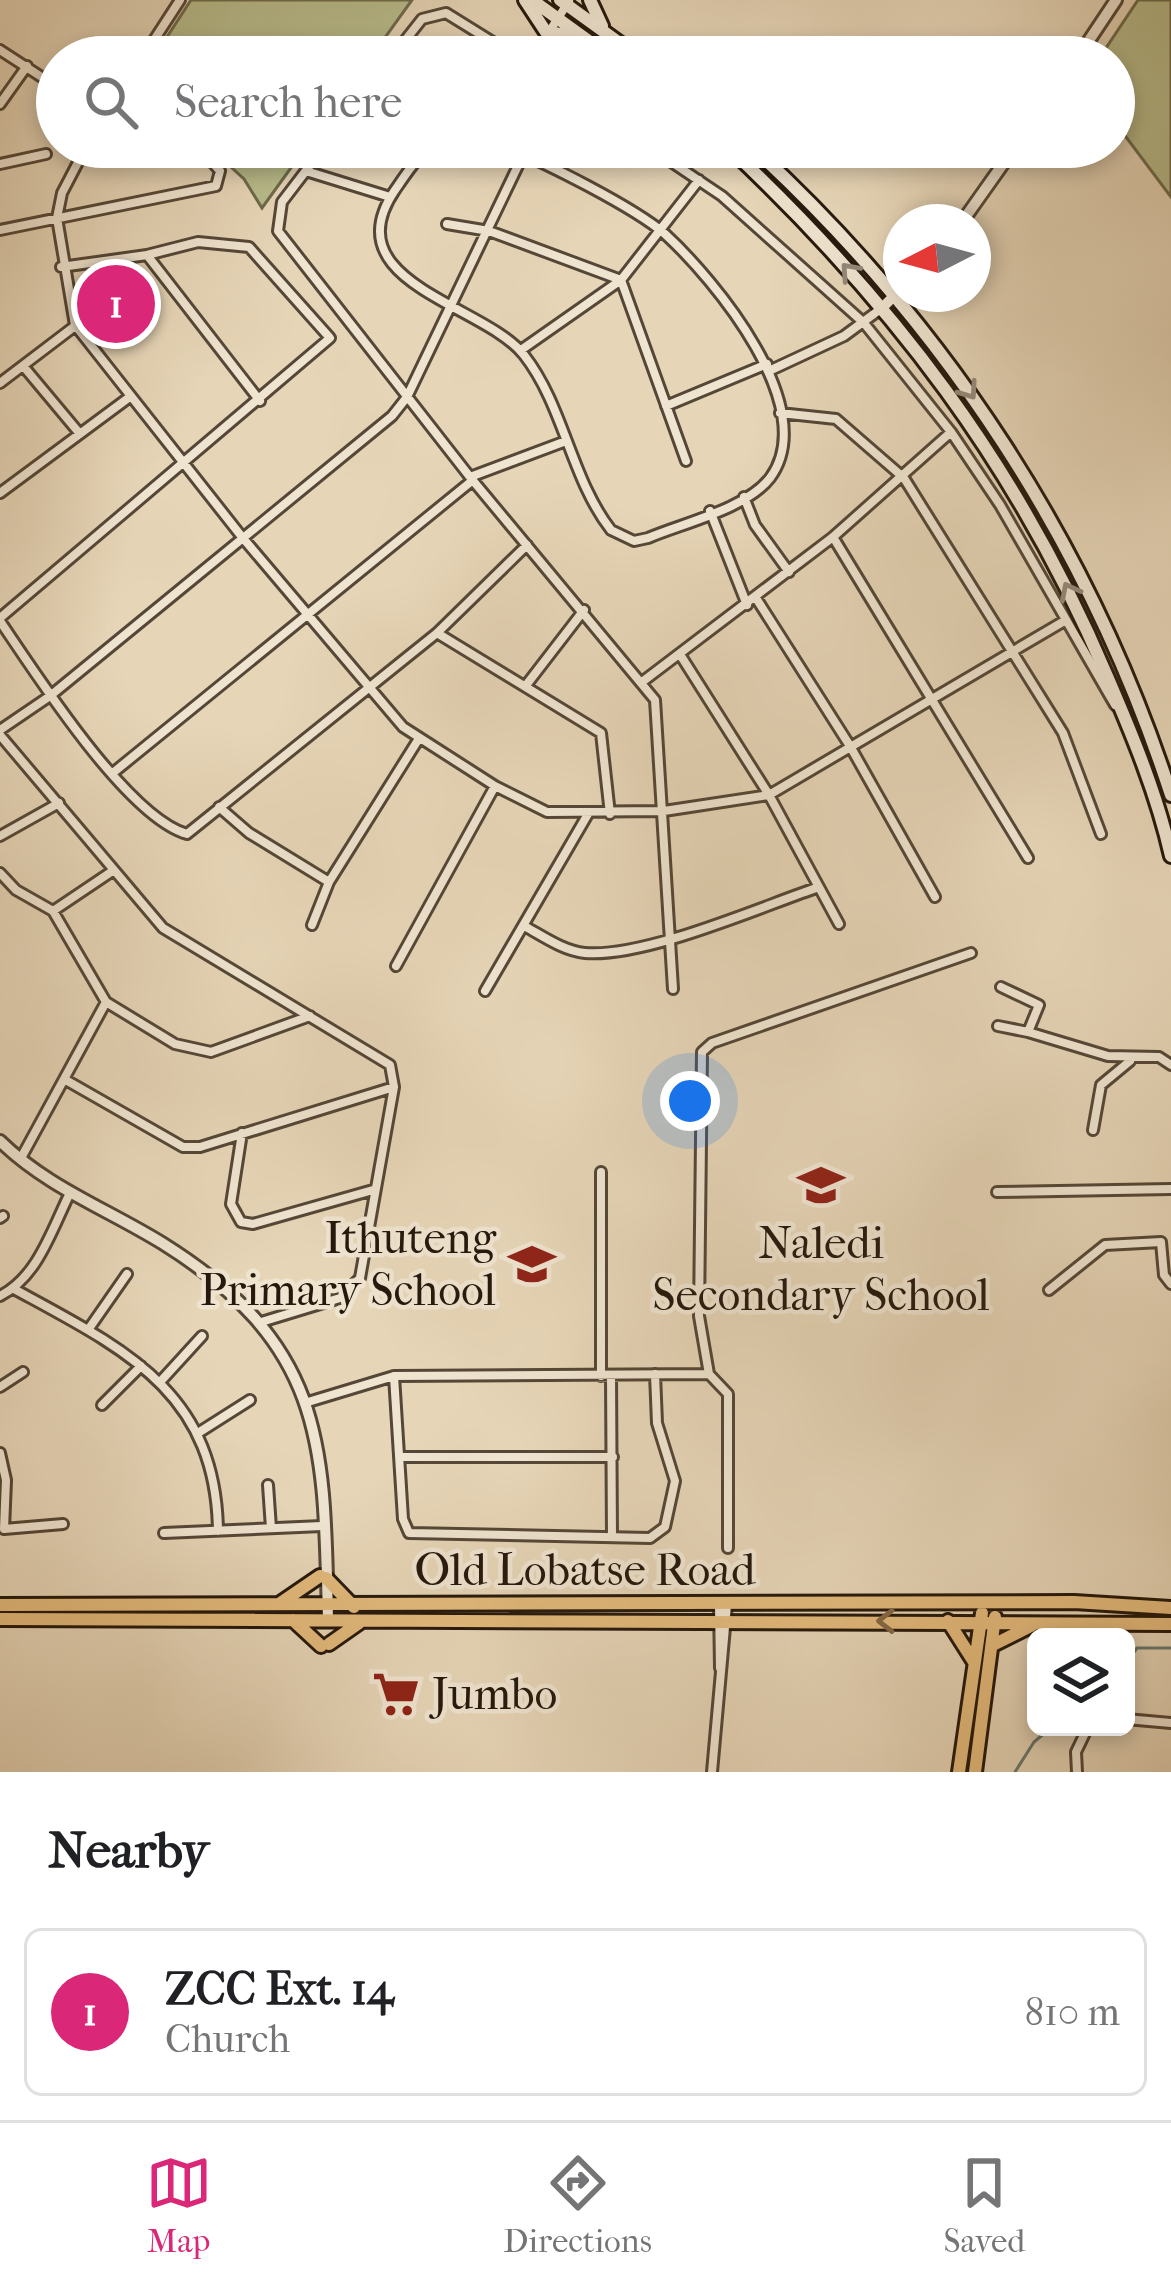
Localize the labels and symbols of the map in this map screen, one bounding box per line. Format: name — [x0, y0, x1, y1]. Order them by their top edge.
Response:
north arrow — [883, 204, 991, 312]
pin: 1 — [77, 259, 155, 349]
one-way arrow — [842, 263, 863, 285]
one-way arrow — [955, 378, 977, 400]
one-way arrow — [1061, 581, 1084, 603]
your location — [660, 1071, 720, 1131]
school or university icon: Naledi Secondary School — [796, 1160, 846, 1210]
place label: Ithuteng Primary School — [200, 1212, 497, 1317]
place label: Naledi Secondary School — [652, 1217, 990, 1322]
school or university icon: Ithuteng Primary School — [507, 1239, 557, 1289]
street label: Old Lobatse Road — [414, 1544, 756, 1597]
one-way arrow — [876, 1608, 894, 1634]
place label: Jumbo — [429, 1668, 557, 1721]
supermarket icon: Jumbo — [371, 1669, 421, 1719]

